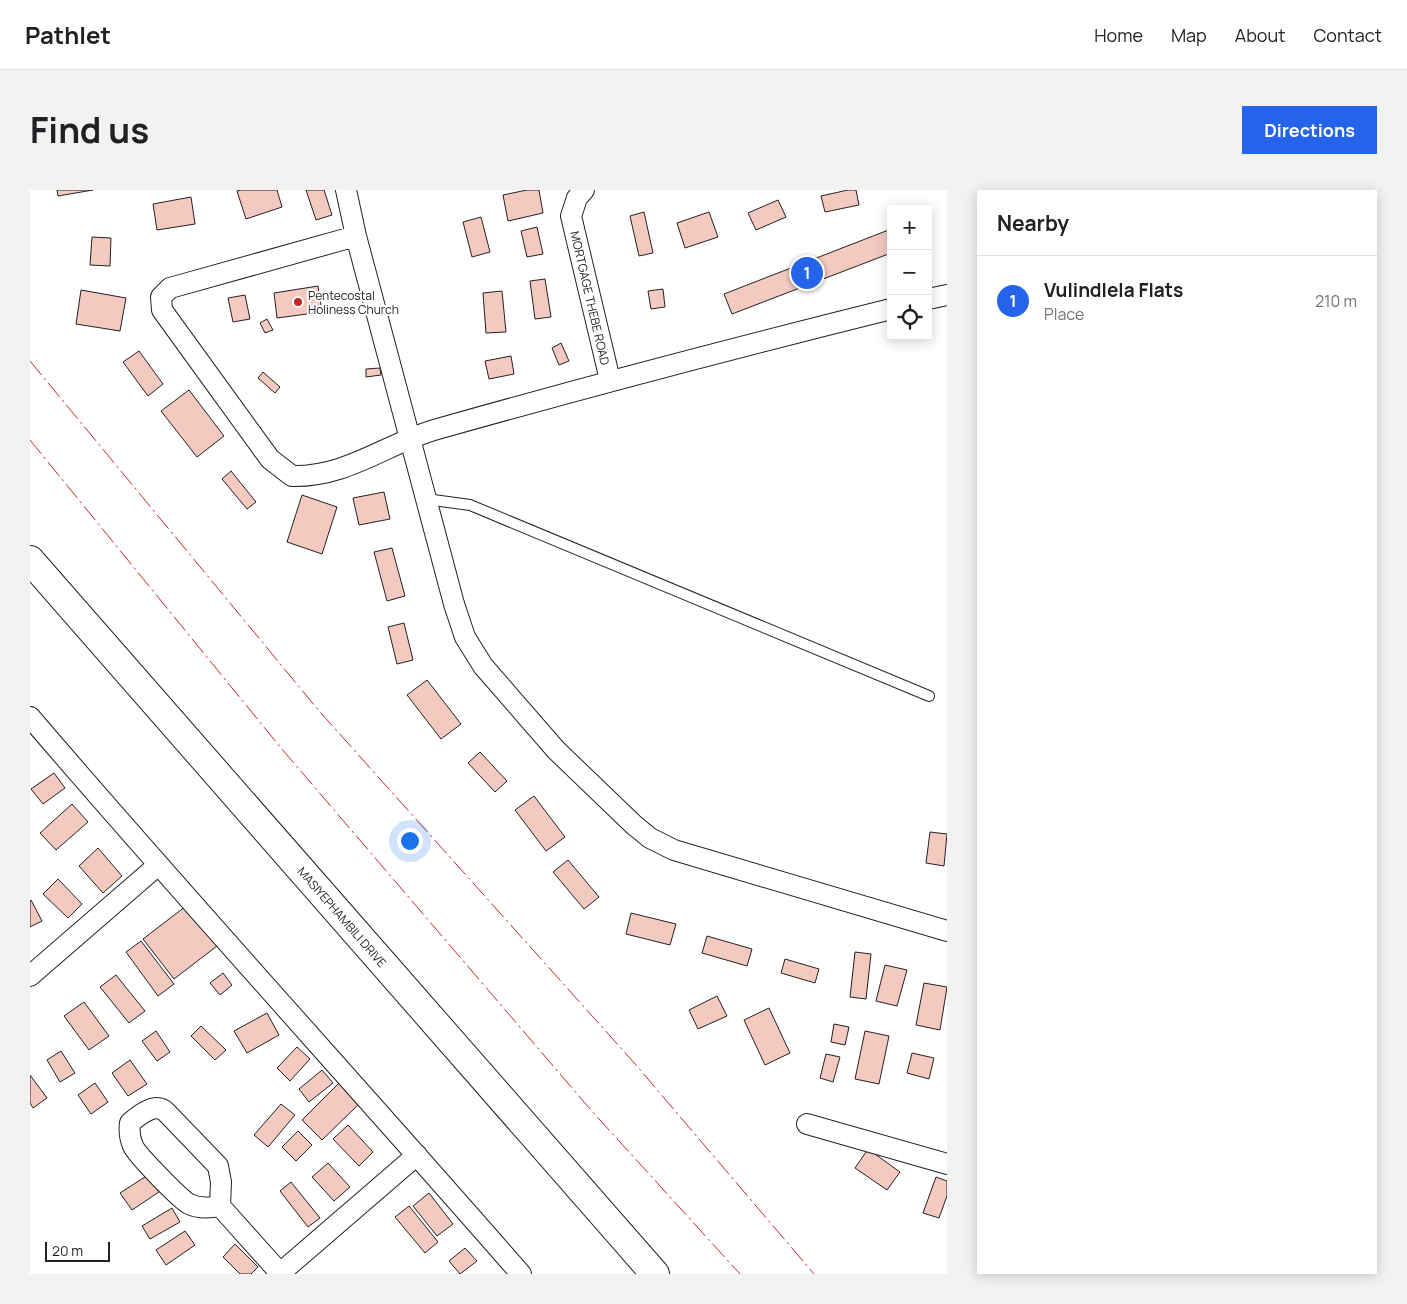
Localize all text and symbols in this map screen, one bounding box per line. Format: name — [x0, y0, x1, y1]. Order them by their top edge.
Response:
text: Pathlet — [25, 18, 111, 51]
text: Home — [1094, 23, 1143, 47]
text: Map — [1171, 23, 1207, 47]
text: About — [1235, 23, 1285, 47]
text: Contact — [1313, 23, 1382, 47]
text: Find us — [30, 106, 149, 154]
button: Directions — [1242, 106, 1377, 154]
map controls — [887, 205, 932, 340]
button: + — [887, 205, 932, 250]
text: Nearby — [997, 209, 1069, 237]
street label: MORTGAGE THEBE ROAD — [566, 229, 614, 367]
button: − — [887, 250, 932, 295]
pin: 1 — [791, 254, 823, 292]
text: Vulindlela Flats — [1044, 277, 1183, 303]
place label: Pentecostal Holiness Church — [308, 287, 399, 318]
text: 1 — [1009, 290, 1017, 312]
text: 210 m — [1315, 290, 1357, 312]
button: locate — [887, 295, 932, 340]
marker: Pentecostal Holiness Church — [292, 296, 304, 308]
text: Place — [1044, 303, 1084, 325]
your location — [397, 828, 423, 854]
street label: MASIYEPHAMBILI DRIVE — [294, 863, 390, 971]
scale bar — [45, 1239, 110, 1262]
text: 20 m — [52, 1241, 83, 1260]

